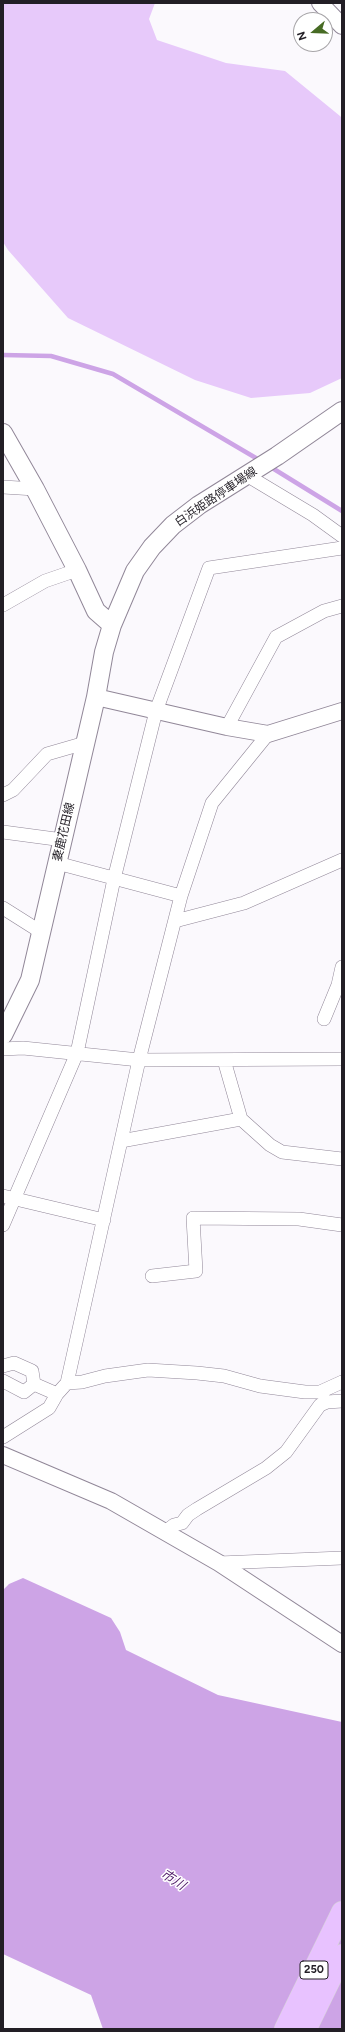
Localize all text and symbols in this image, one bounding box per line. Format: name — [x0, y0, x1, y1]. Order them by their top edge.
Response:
north arrow — [293, 12, 333, 52]
text: N — [295, 30, 310, 42]
street label: 白浜姫路停車場線 — [172, 464, 260, 530]
street label: 妻鹿花田線 — [50, 801, 78, 863]
water label: 市川 — [158, 1866, 188, 1894]
road number: 250 — [300, 1961, 328, 1979]

